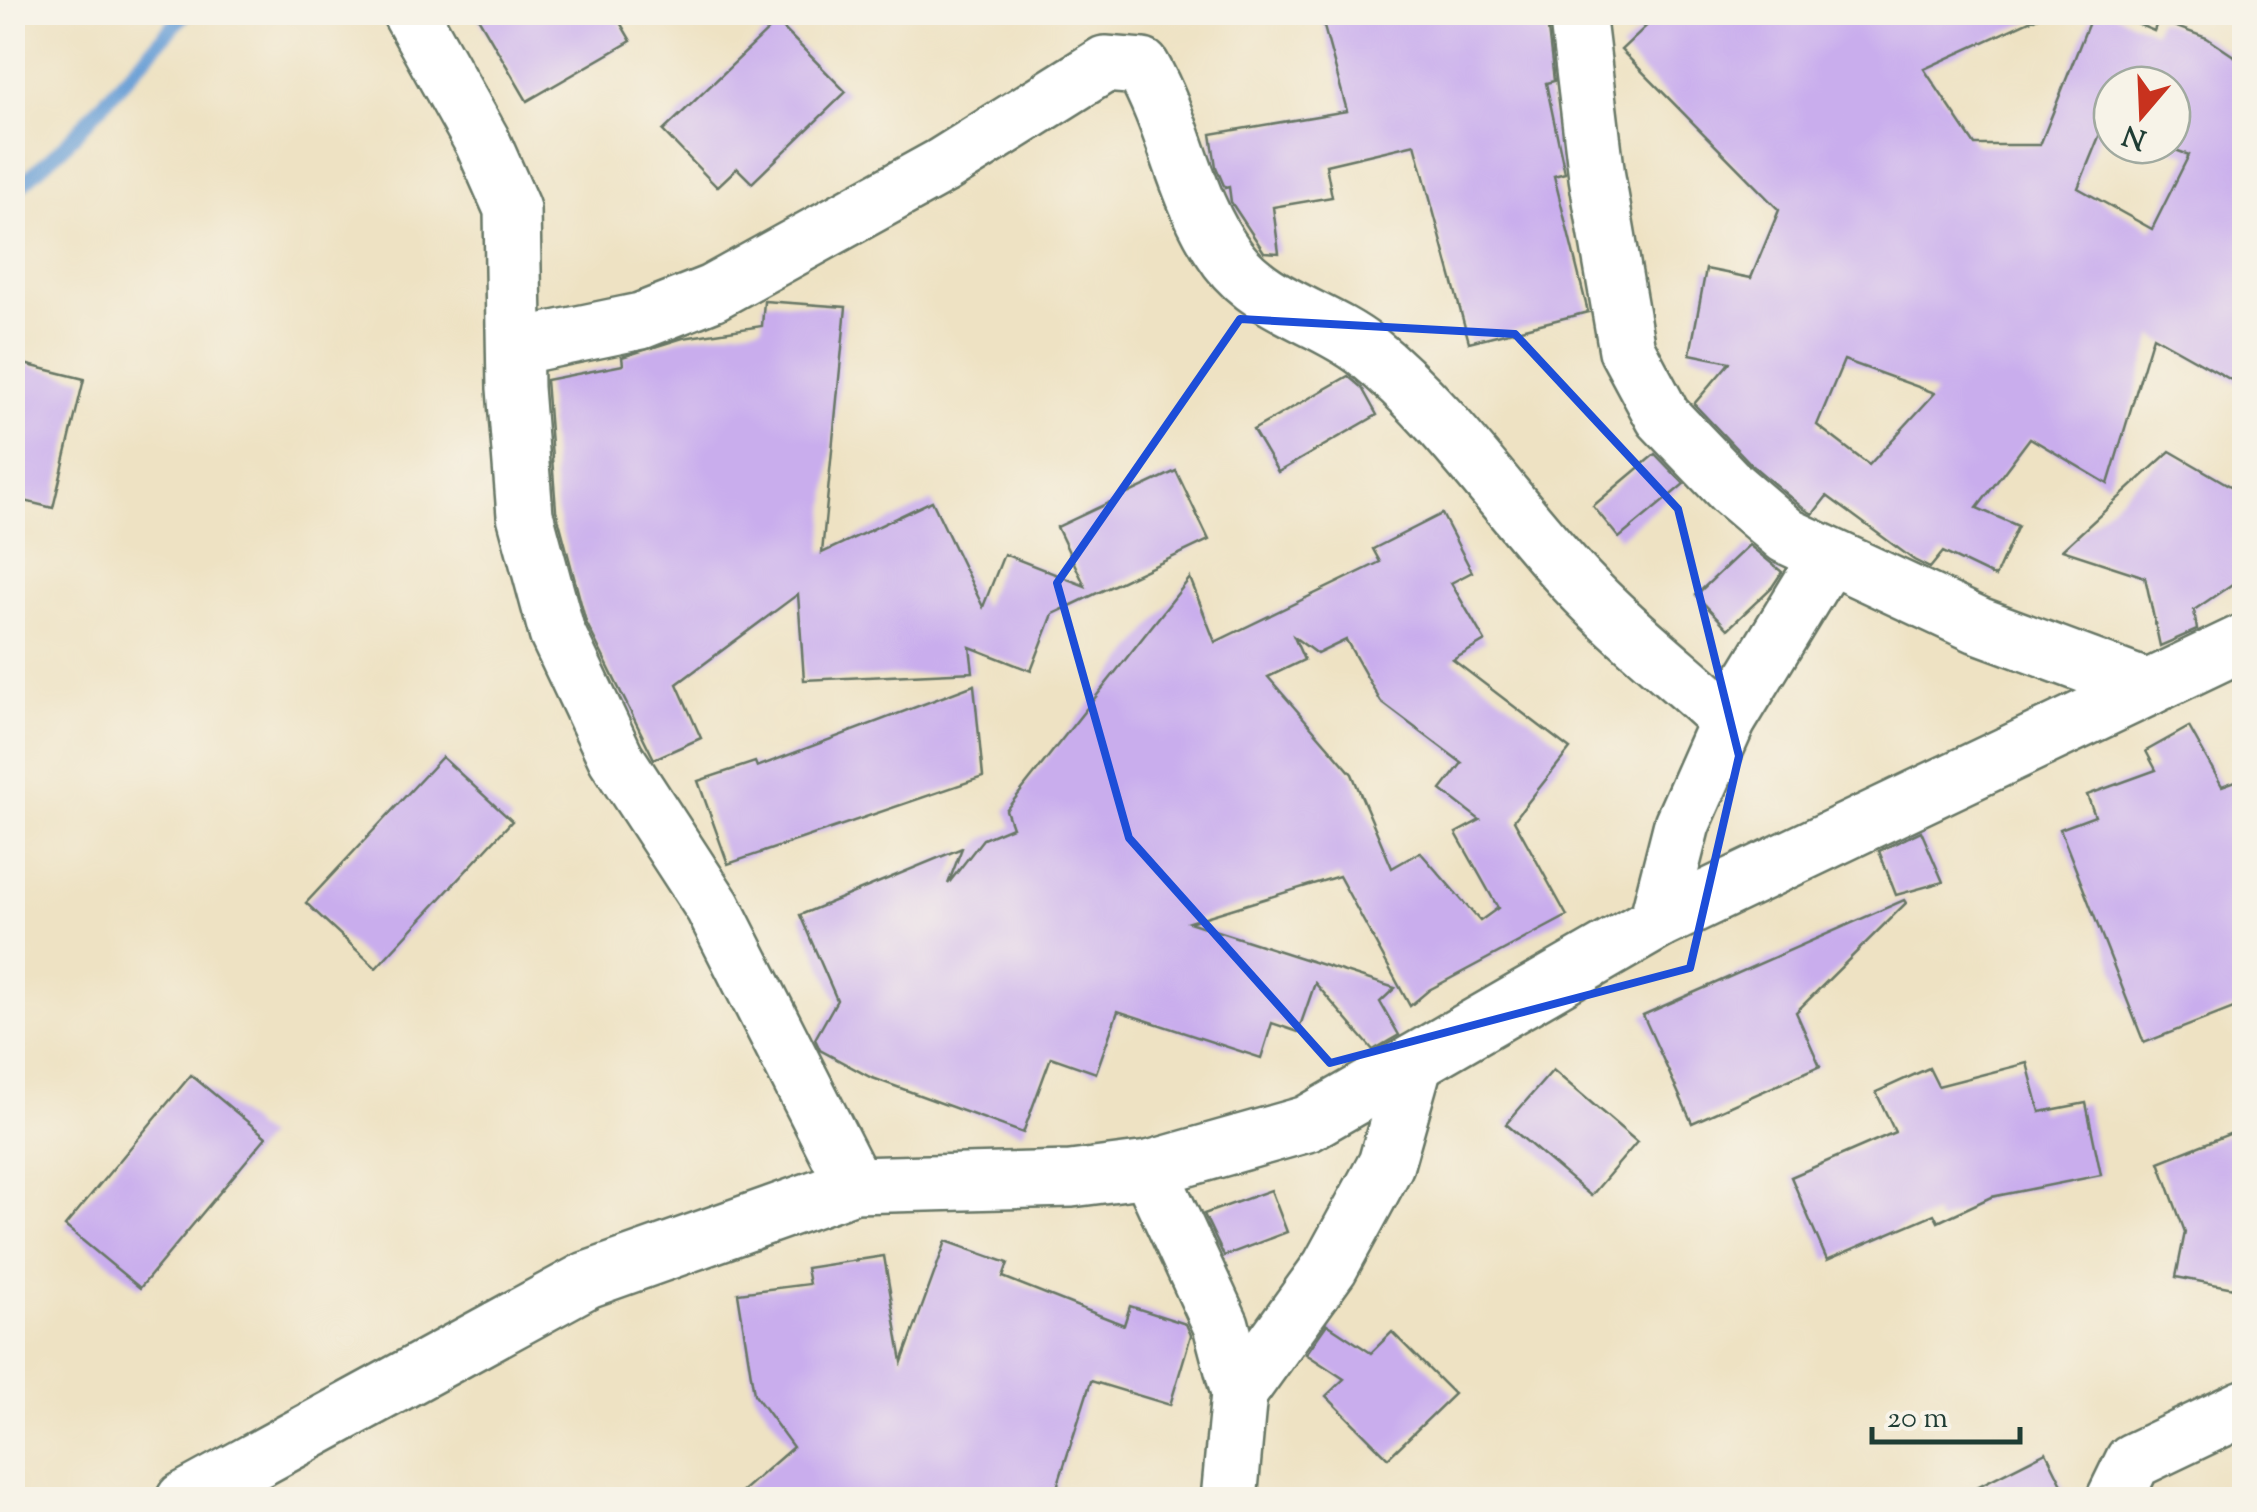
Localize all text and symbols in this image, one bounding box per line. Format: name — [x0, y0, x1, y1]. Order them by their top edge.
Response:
north arrow — [2092, 65, 2192, 165]
text: N — [2118, 113, 2152, 158]
scale bar — [1872, 1382, 2020, 1444]
text: 20 m — [1887, 1398, 1948, 1441]

